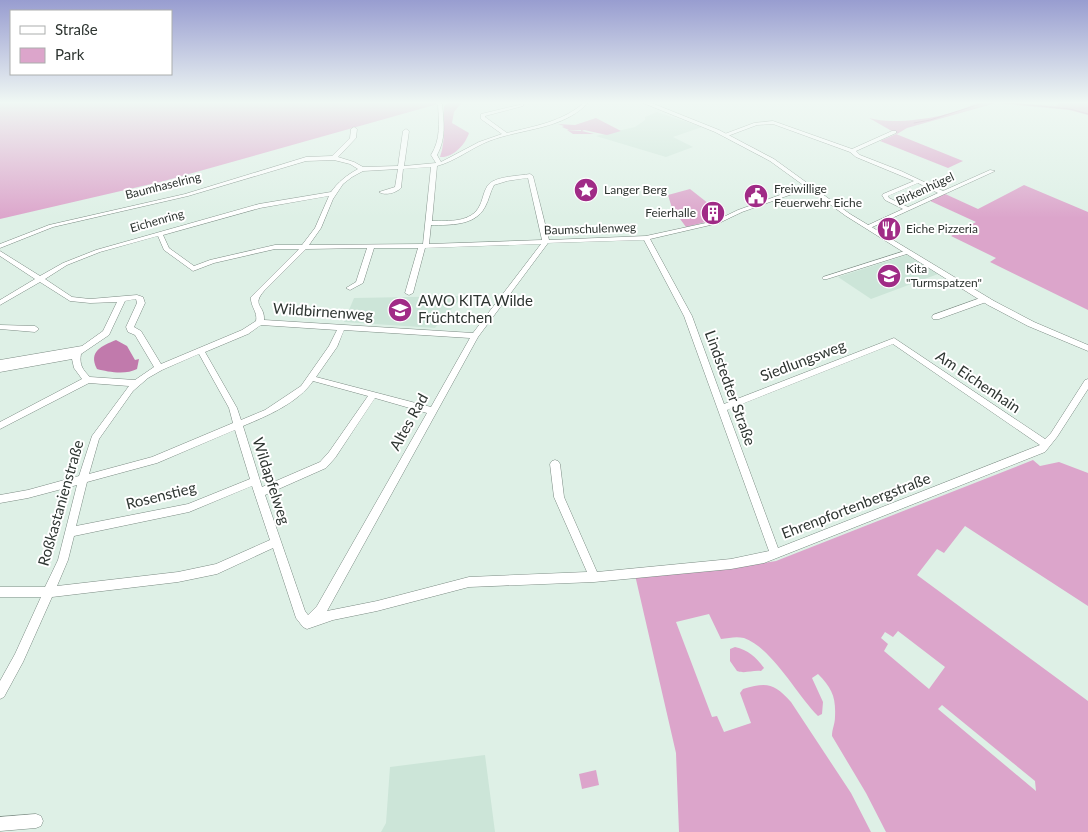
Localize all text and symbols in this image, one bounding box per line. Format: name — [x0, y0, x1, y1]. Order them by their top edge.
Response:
legend — [10, 10, 172, 75]
text: Straße — [55, 20, 98, 38]
text: Park — [55, 45, 85, 63]
street label: Baumhaselring — [124, 169, 202, 202]
street label: Birkenhügel — [893, 169, 956, 209]
place icon: Langer Berg — [573, 177, 599, 203]
place label: Freiwillige Feuerwehr Eiche — [774, 181, 862, 210]
place label: Langer Berg — [604, 182, 667, 197]
public building icon: Freiwillige Feuerwehr Eiche — [743, 183, 769, 209]
building icon: Feierhalle — [700, 200, 726, 226]
place label: Feierhalle — [645, 205, 696, 220]
street label: Eichenring — [128, 206, 186, 235]
restaurant icon: Eiche Pizzeria — [876, 216, 902, 242]
street label: Baumschulenweg — [544, 219, 636, 238]
place label: Eiche Pizzeria — [906, 221, 978, 236]
place label: Kita "Turmspatzen" — [906, 261, 982, 290]
school or university icon: Kita "Turmspatzen" — [876, 263, 902, 289]
place label: AWO KITA Wilde Früchtchen — [418, 291, 533, 326]
school or university icon: AWO KITA Wilde Früchtchen — [387, 297, 413, 323]
street label: Wildbirnenweg — [272, 299, 374, 323]
street label: Lindstedter Straße — [702, 328, 760, 448]
street label: Siedlungsweg — [757, 335, 848, 385]
street label: Am Eichenhain — [933, 346, 1024, 416]
street label: Altes Rad — [385, 390, 431, 453]
street label: Wildapfelweg — [249, 435, 295, 527]
street label: Roßkastanienstraße — [33, 438, 87, 568]
street label: Ehrenpfortenbergstraße — [779, 468, 933, 542]
street label: Rosenstieg — [124, 478, 198, 512]

